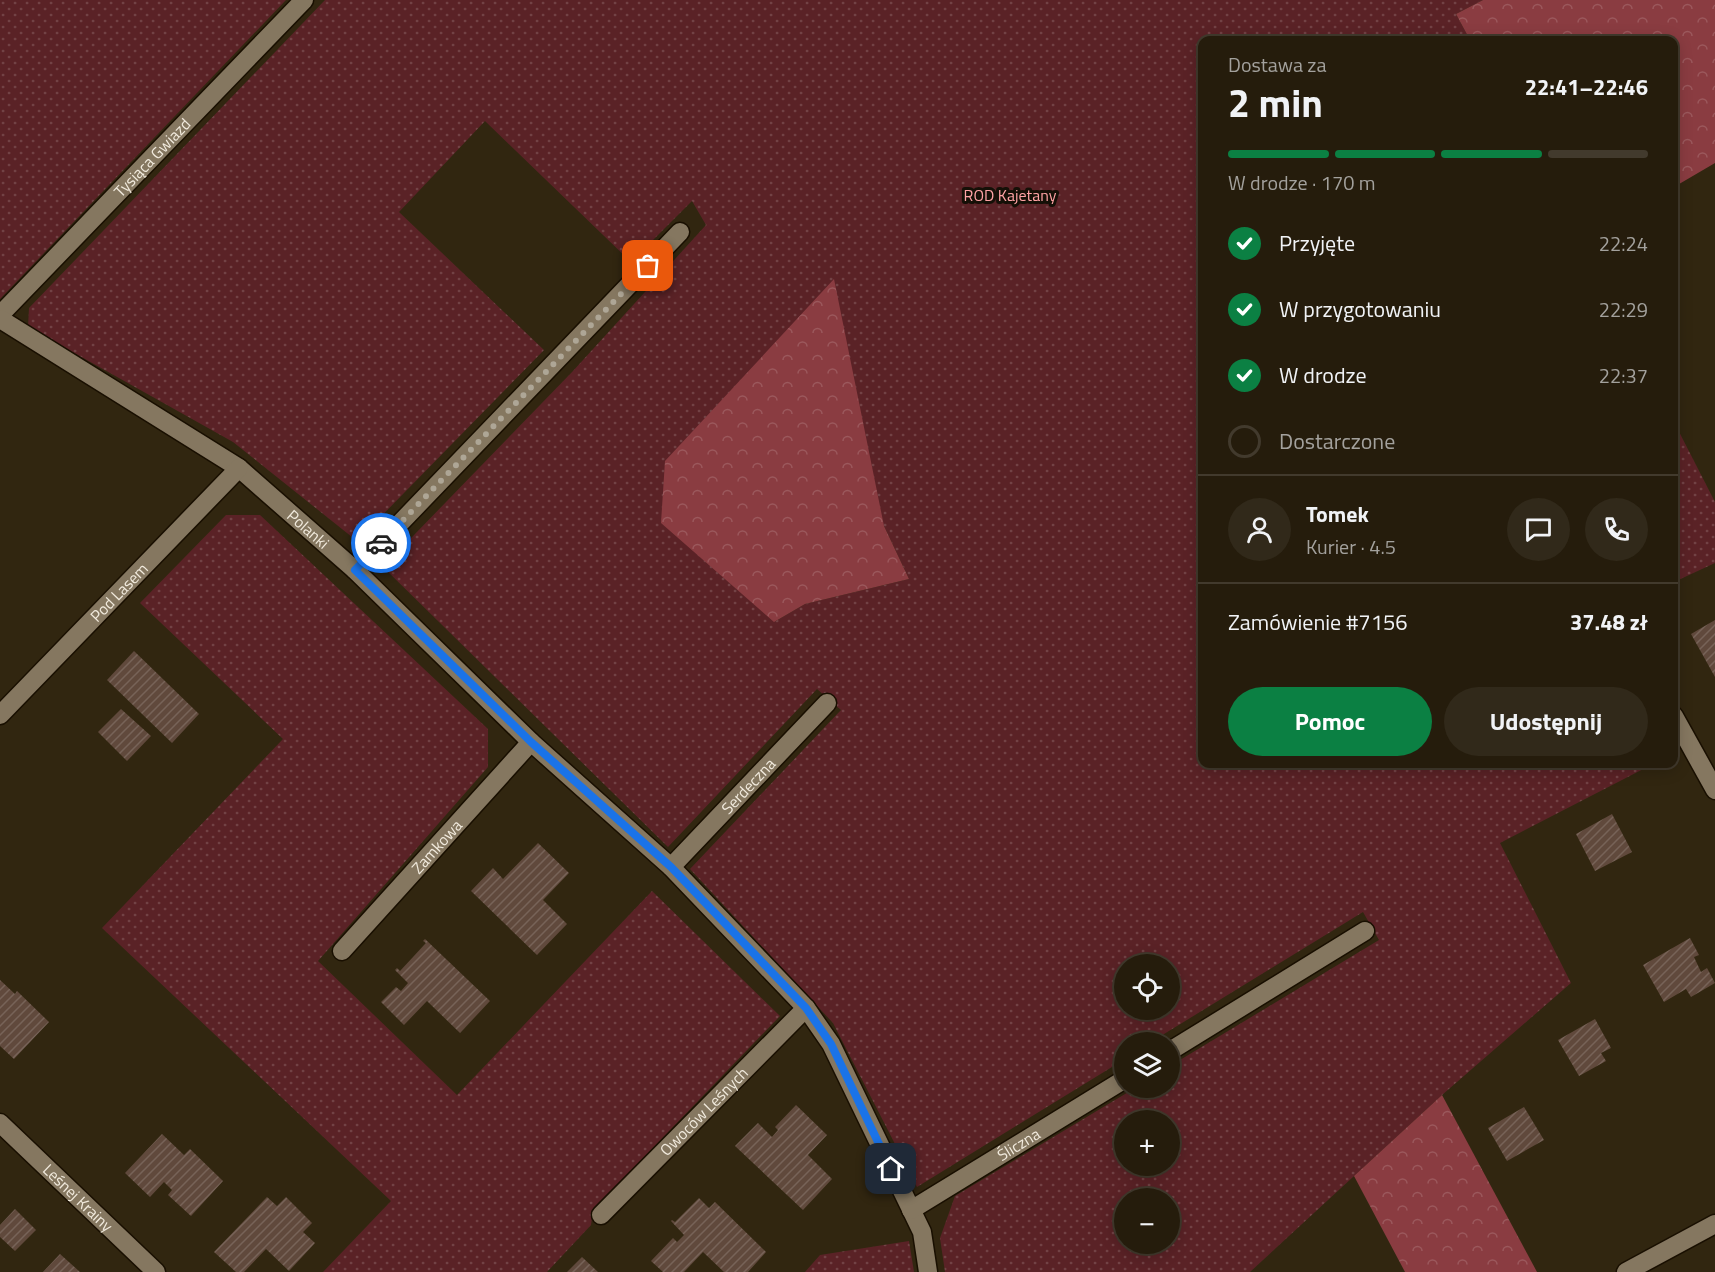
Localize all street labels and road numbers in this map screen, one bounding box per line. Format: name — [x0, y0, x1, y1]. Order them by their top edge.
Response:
street label: Tysiąca Gwiazd — [108, 113, 196, 202]
street label: Polanki — [282, 504, 335, 554]
street label: Pod Lasem — [84, 557, 153, 627]
street label: Serdeczna — [716, 752, 781, 819]
street label: Zamkowa — [406, 814, 468, 879]
street label: Owoców Leśnych — [654, 1061, 753, 1161]
street label: Śliczna — [992, 1122, 1045, 1167]
street label: Leśnej Krainy — [38, 1158, 119, 1237]

